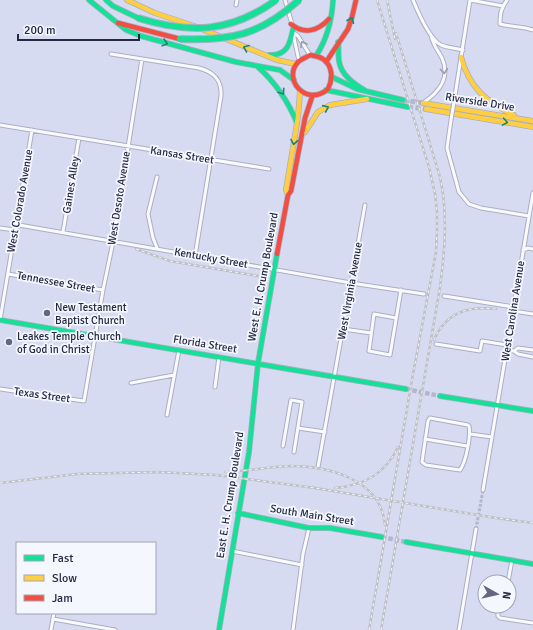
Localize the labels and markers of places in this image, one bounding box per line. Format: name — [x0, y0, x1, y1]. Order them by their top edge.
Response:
place label: New Testament Baptist Church — [55, 301, 127, 327]
marker: New Testament Baptist Church — [42, 308, 52, 318]
place label: Leakes Temple Church of God in Christ — [17, 330, 121, 356]
marker: Leakes Temple Church of God in Christ — [4, 337, 14, 347]

